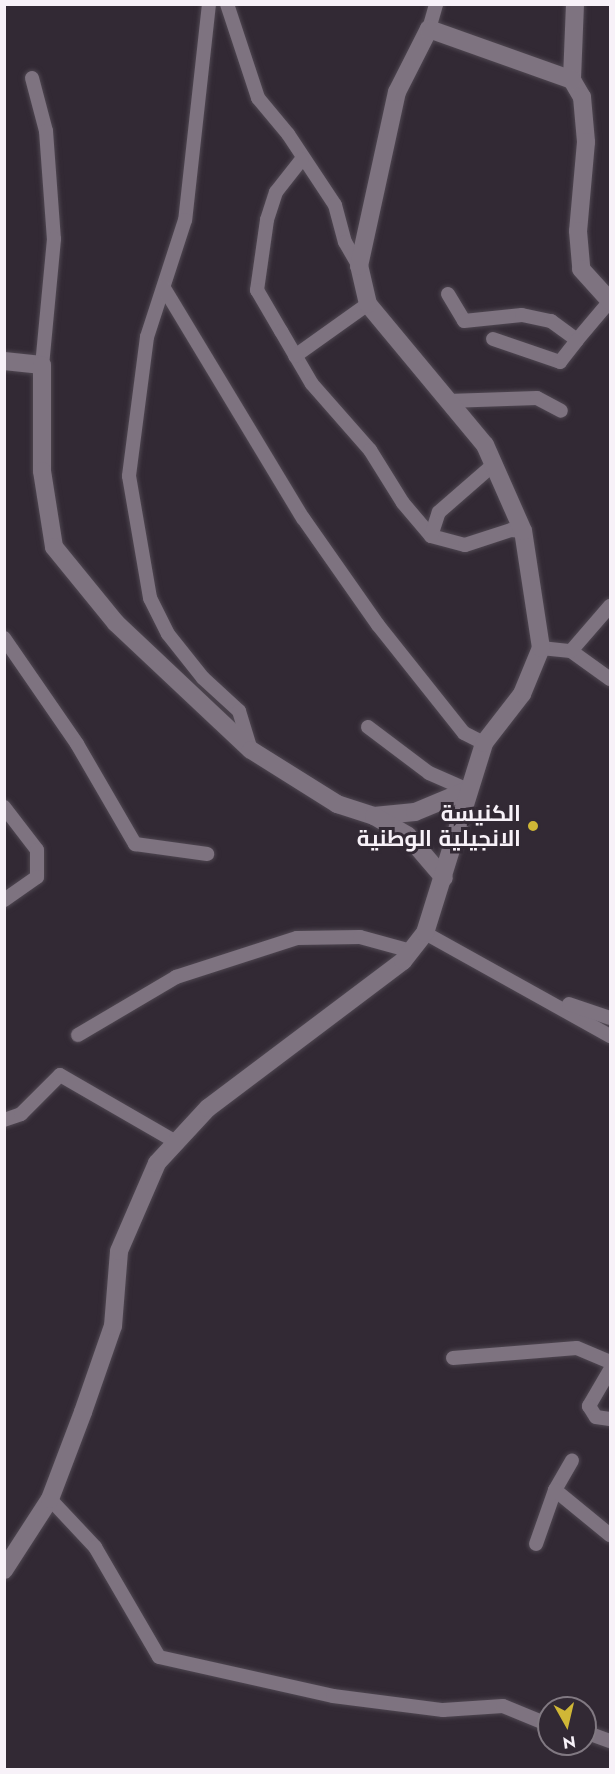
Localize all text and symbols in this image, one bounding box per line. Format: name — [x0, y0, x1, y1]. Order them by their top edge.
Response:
place label: الكنيسة الانجيلية الوطنية — [357, 800, 521, 852]
marker: الكنيسة الانجيلية الوطنية — [526, 819, 540, 833]
north arrow — [537, 1696, 597, 1756]
text: N — [561, 1730, 577, 1755]

